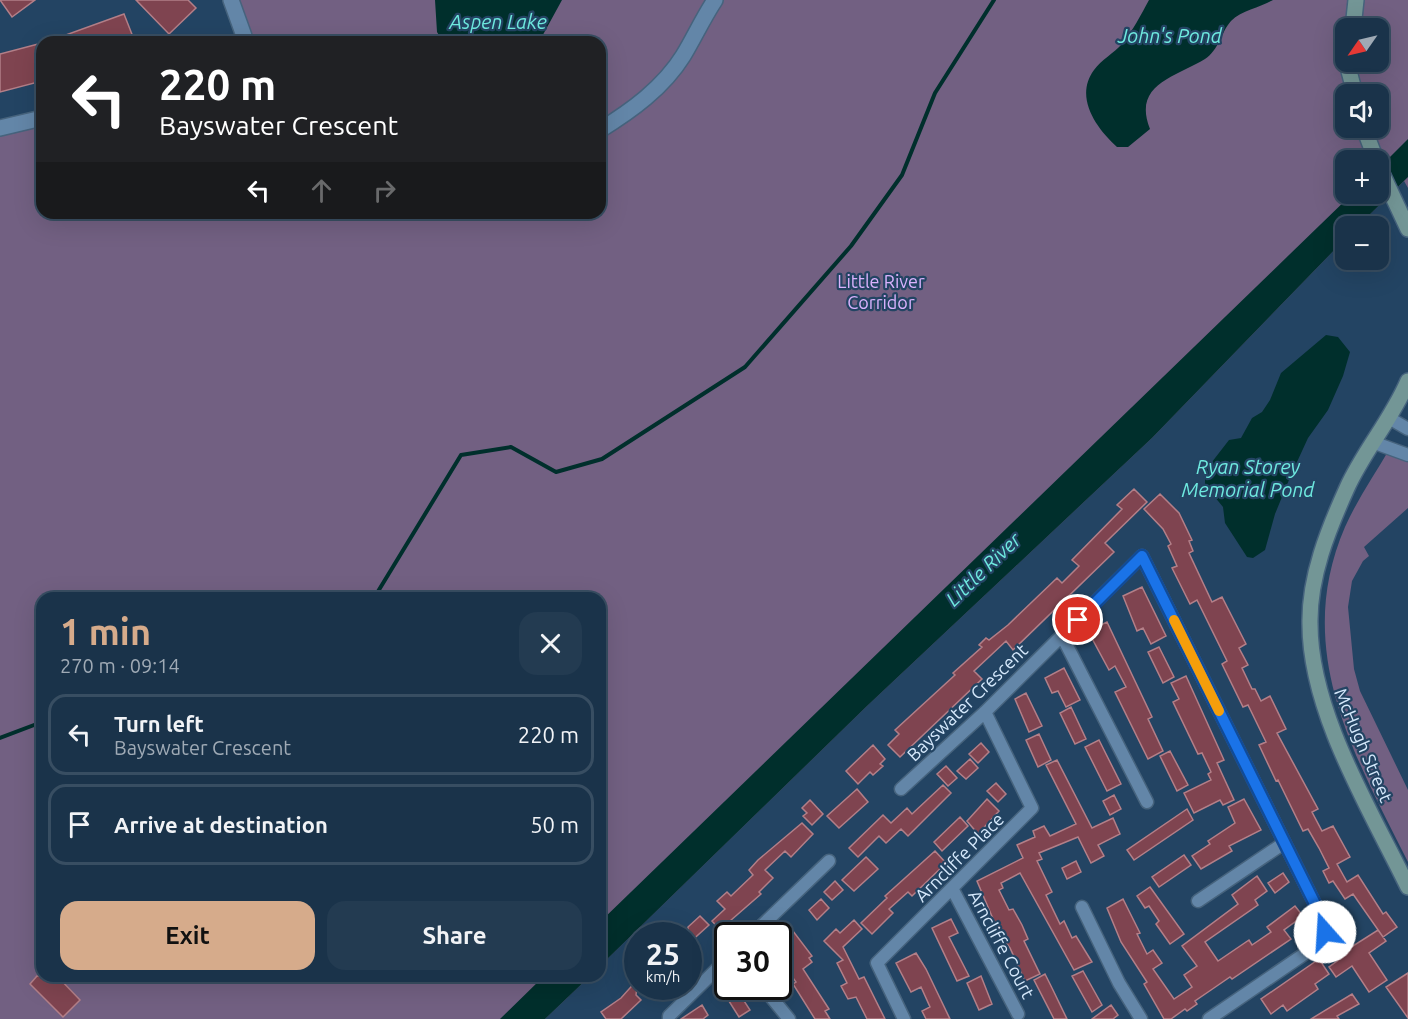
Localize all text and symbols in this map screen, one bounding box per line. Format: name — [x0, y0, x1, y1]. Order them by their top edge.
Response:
water label: Aspen Lake — [448, 10, 547, 33]
north arrow — [1335, 18, 1389, 72]
map controls — [1335, 18, 1389, 270]
water label: John's Pond — [1117, 24, 1223, 47]
icon: left — [60, 60, 138, 138]
text: 220 m — [159, 61, 276, 108]
button: sound — [1335, 84, 1389, 138]
text: Bayswater Crescent — [159, 110, 398, 140]
button: + — [1335, 150, 1389, 204]
icon: left — [242, 174, 275, 207]
icon: ahead — [305, 174, 338, 207]
icon: right — [368, 174, 401, 207]
button: − — [1335, 216, 1389, 270]
park label: Little River Corridor — [837, 271, 925, 312]
water label: Ryan Storey Memorial Pond — [1182, 455, 1315, 501]
water label: Little River — [941, 527, 1026, 610]
pin — [1052, 594, 1103, 645]
icon: arrive — [1061, 603, 1094, 636]
text: 1 min — [60, 611, 151, 652]
button: close — [519, 612, 582, 675]
street label: Bayswater Crescent — [903, 639, 1031, 765]
text: 270 m · 09:14 — [60, 654, 180, 677]
street label: McHugh Street — [1331, 685, 1397, 805]
text: Turn left — [114, 711, 204, 736]
icon: left — [63, 718, 96, 751]
text: 220 m — [518, 722, 579, 747]
text: Bayswater Crescent — [114, 736, 291, 759]
icon: arrive — [63, 808, 96, 841]
street label: Arncliffe Place — [911, 809, 1007, 905]
text: Arrive at destination — [114, 812, 328, 837]
text: 50 m — [530, 812, 579, 837]
street label: Arncliffe Court — [965, 886, 1039, 1002]
position arrow — [1293, 900, 1357, 964]
button: Exit — [60, 901, 315, 970]
button: Share — [327, 901, 582, 970]
speed limit sign: 30 — [714, 922, 792, 1000]
text: 25 — [646, 937, 680, 971]
text: km/h — [646, 968, 680, 985]

